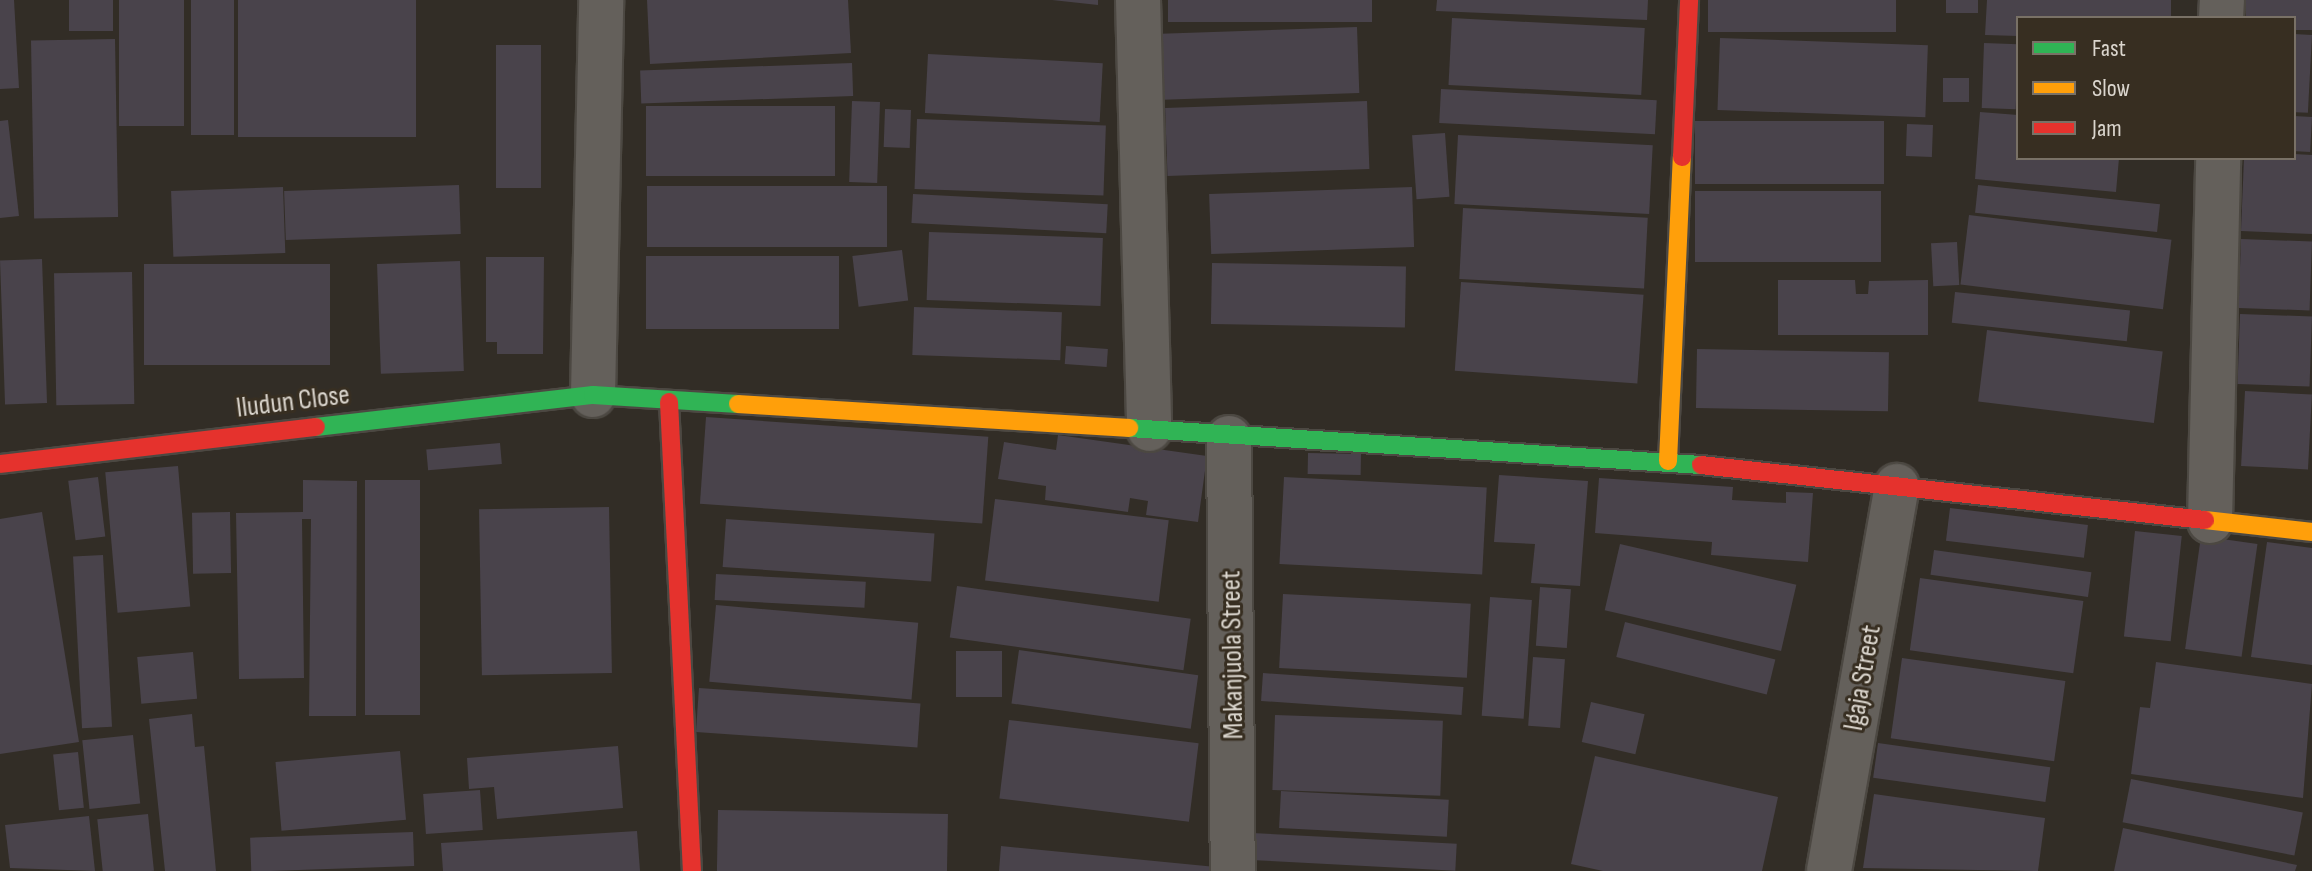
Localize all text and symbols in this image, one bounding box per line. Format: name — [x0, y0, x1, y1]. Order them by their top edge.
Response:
legend — [2016, 16, 2296, 160]
text: Fast — [2092, 34, 2126, 63]
text: Slow — [2092, 74, 2130, 103]
text: Jam — [2092, 114, 2122, 143]
street label: Iludun Close — [234, 378, 352, 426]
street label: Makanjuola Street — [1215, 570, 1251, 740]
street label: Igaja Street — [1837, 623, 1889, 733]

